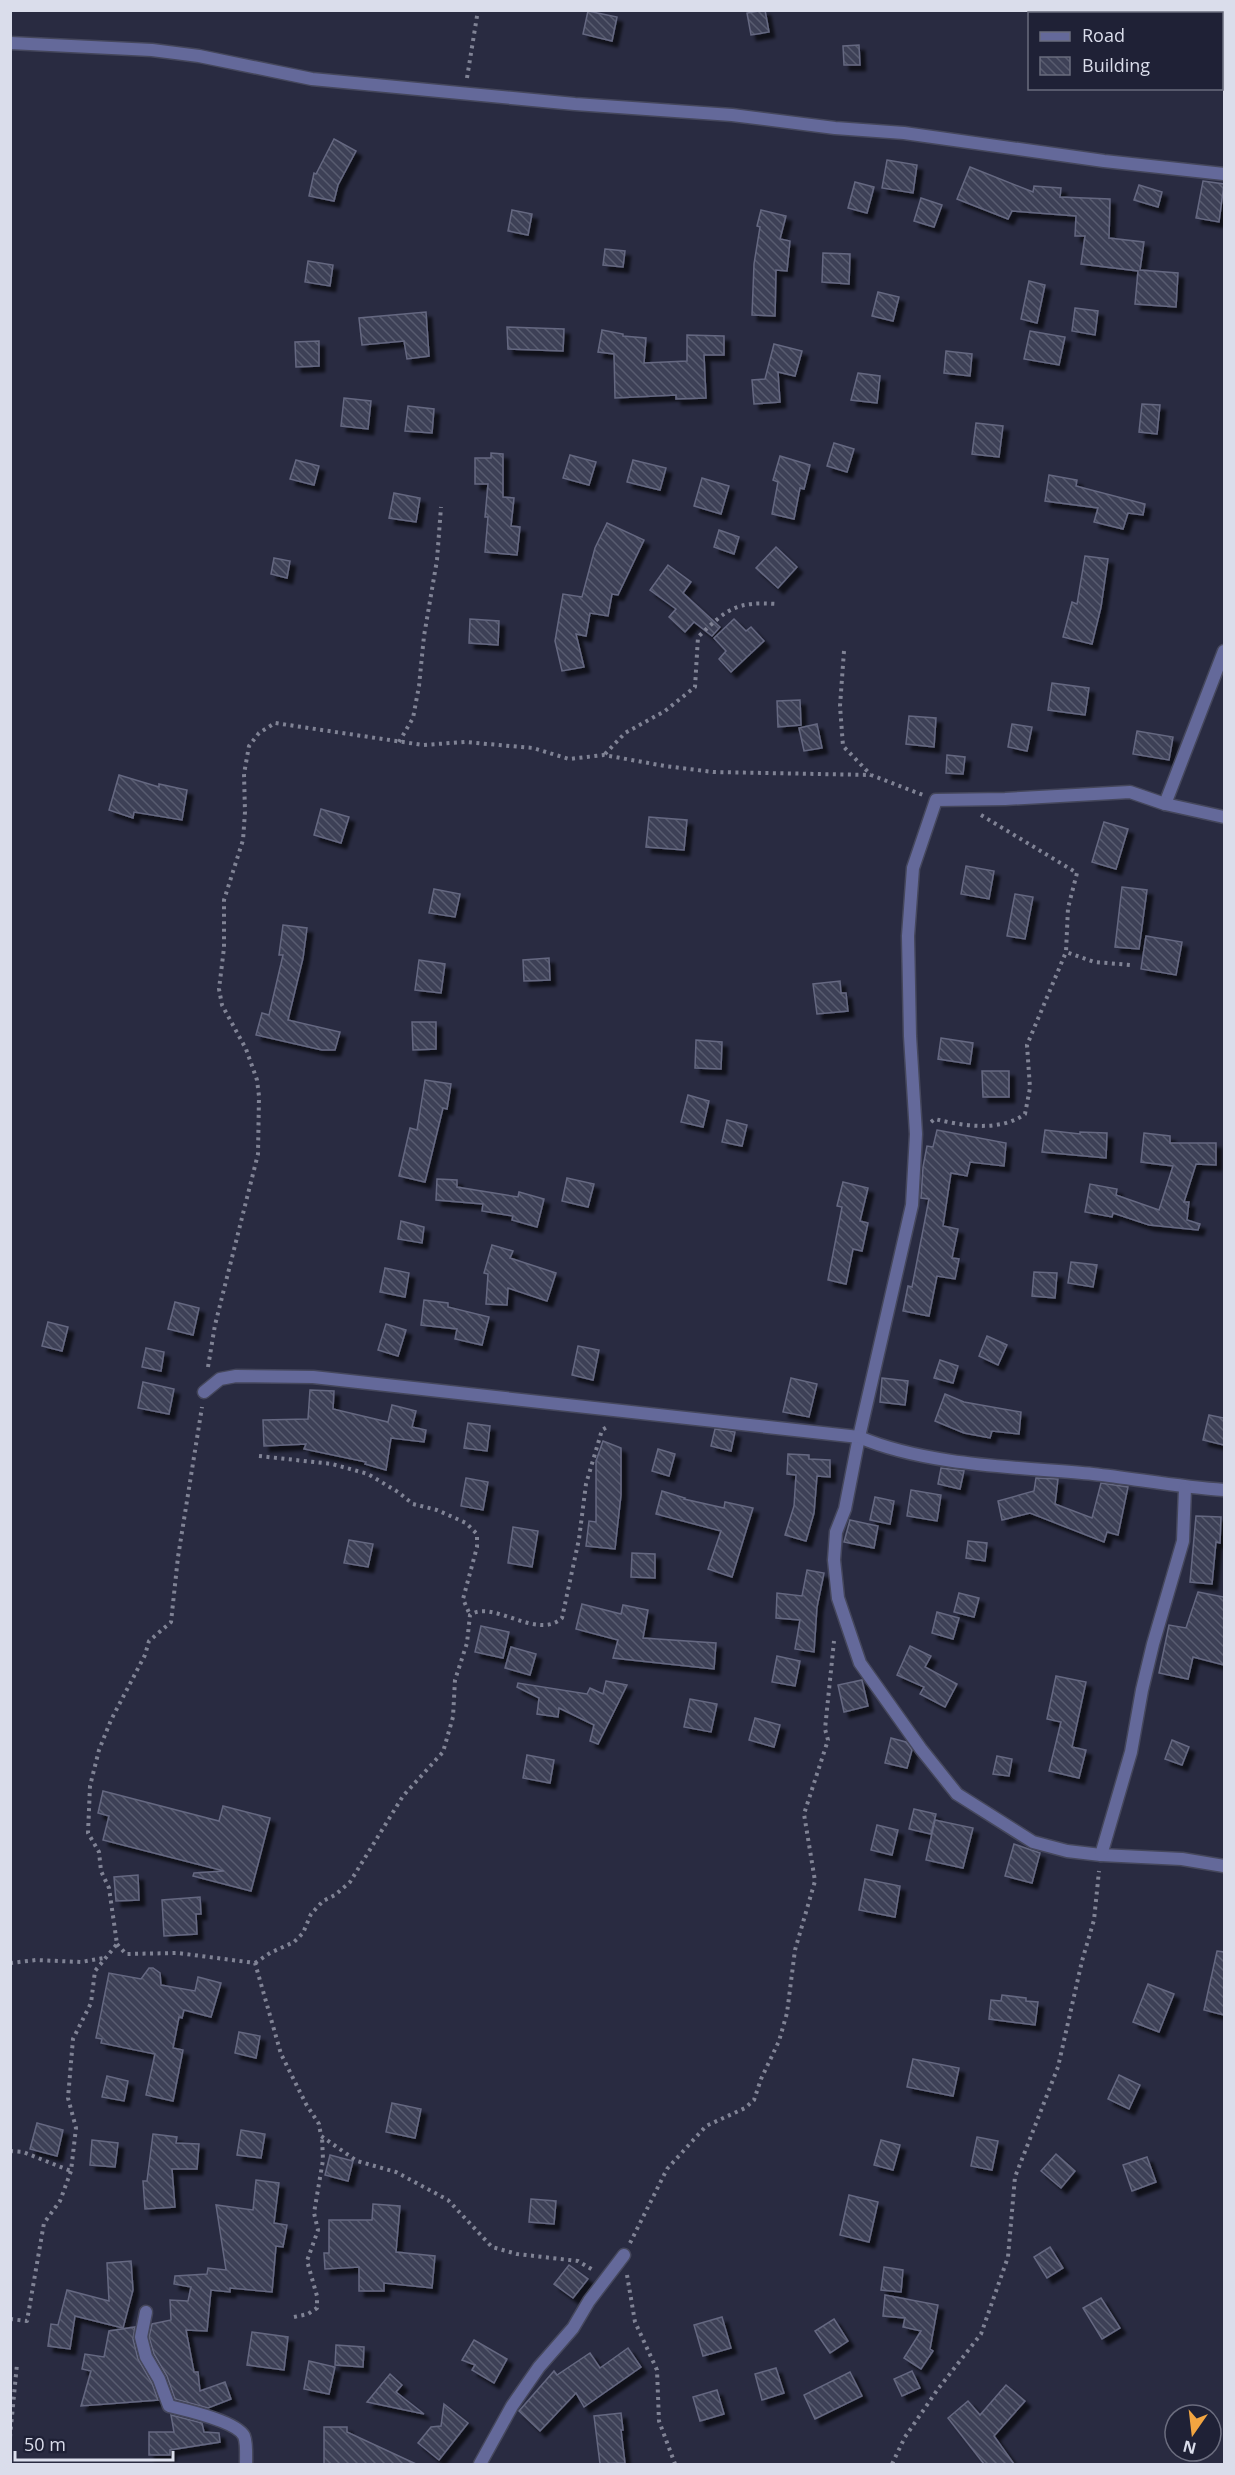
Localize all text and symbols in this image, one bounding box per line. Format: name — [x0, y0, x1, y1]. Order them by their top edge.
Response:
legend — [1028, 12, 1223, 90]
text: Road — [1082, 23, 1125, 47]
text: Building — [1082, 53, 1150, 77]
north arrow — [1163, 2403, 1223, 2463]
scale bar — [15, 2424, 172, 2462]
text: 50 m — [24, 2432, 66, 2456]
text: N — [1180, 2435, 1198, 2460]

